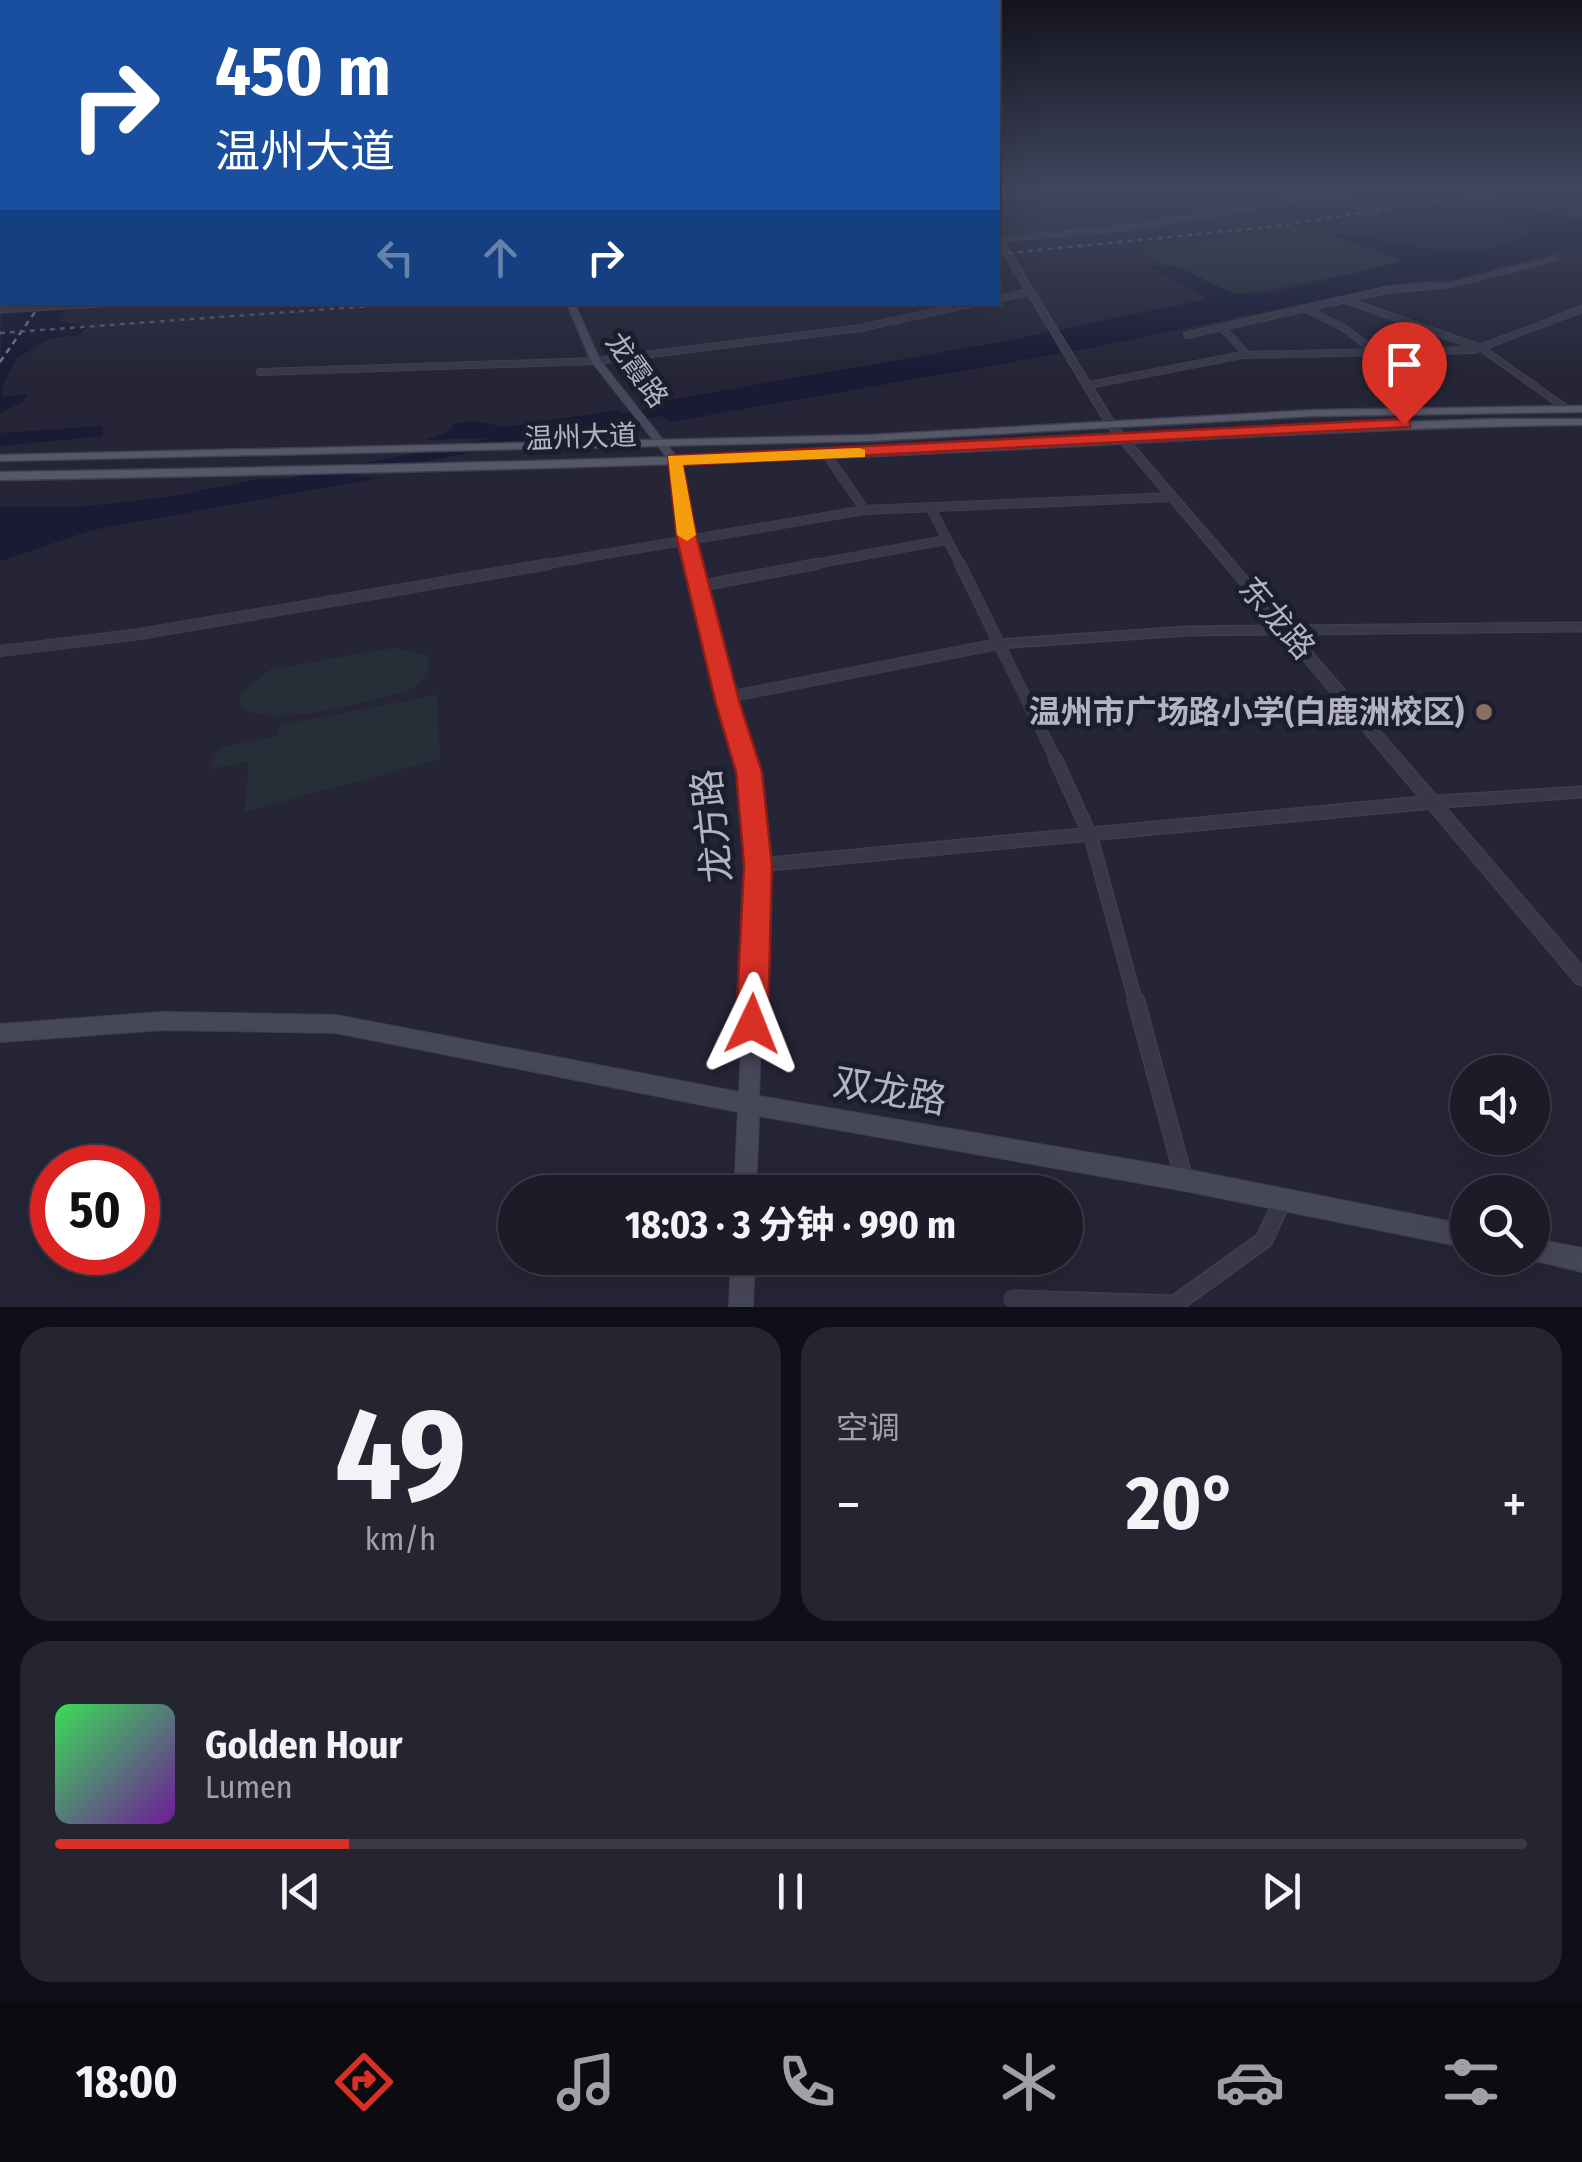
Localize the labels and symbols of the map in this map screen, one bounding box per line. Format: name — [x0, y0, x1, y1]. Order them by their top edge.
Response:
pin — [1362, 322, 1447, 425]
street label: 龙霞路 — [599, 326, 675, 414]
street label: 温州大道 — [524, 419, 638, 455]
street label: 东龙路 — [1231, 569, 1323, 667]
place label: 温州市广场路小学(白鹿洲校区) — [1029, 693, 1464, 731]
marker: 温州市广场路小学(白鹿洲校区) — [1473, 701, 1495, 723]
street label: 龙方路 — [683, 767, 741, 885]
position arrow — [700, 972, 804, 1076]
street label: 双龙路 — [830, 1058, 950, 1124]
speed limit sign: 50 — [30, 1145, 160, 1275]

